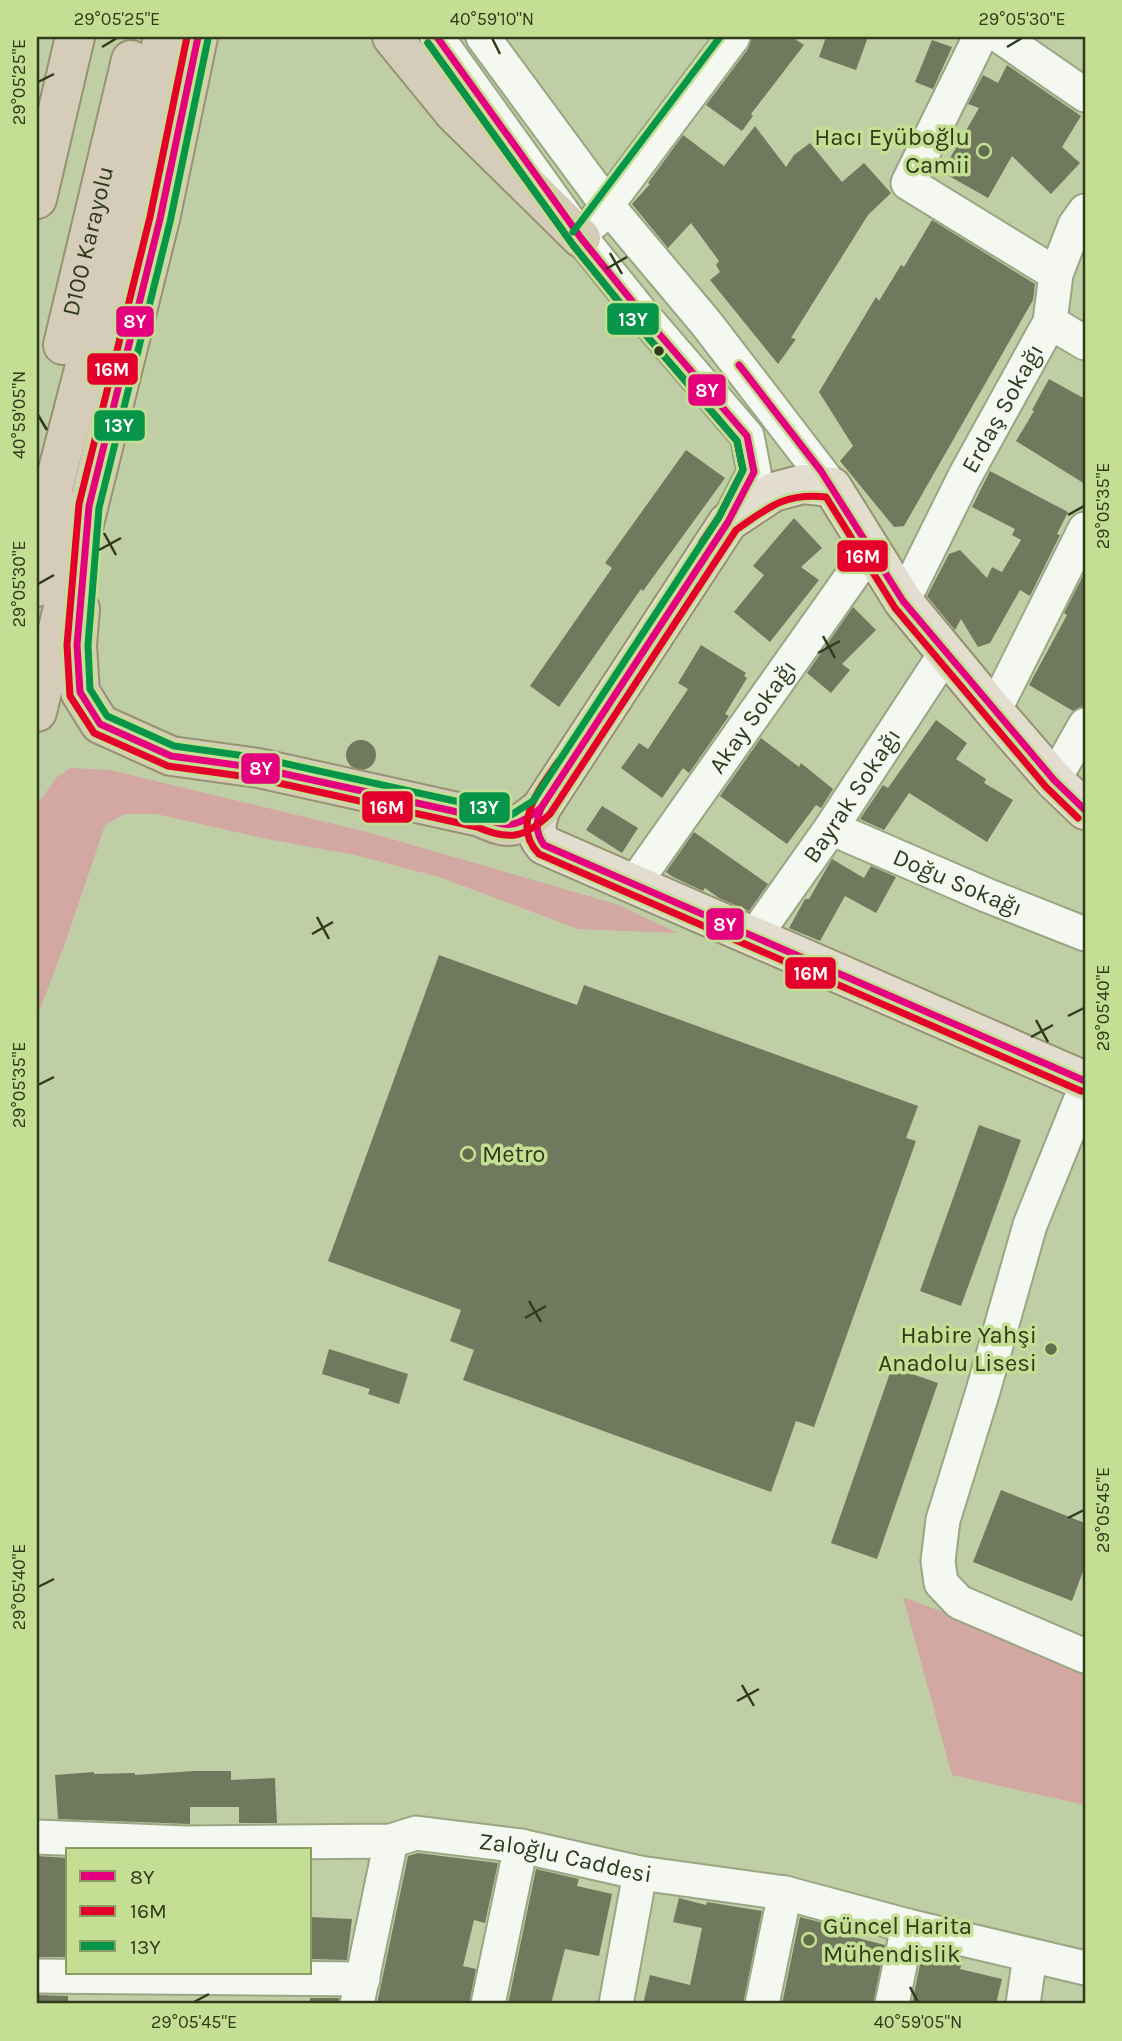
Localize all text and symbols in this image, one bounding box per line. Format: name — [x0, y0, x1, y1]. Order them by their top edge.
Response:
text: 29°05'25"E — [74, 8, 160, 30]
text: 40°59'10"N — [450, 8, 534, 30]
text: 29°05'30"E — [978, 8, 1066, 30]
text: 29°05'25"E — [8, 39, 30, 125]
place label: Hacı Eyüboğlu Camii — [814, 123, 970, 179]
marker: Hacı Eyüboğlu Camii — [976, 143, 992, 159]
street label: D100 Karayolu — [56, 163, 119, 319]
line badge: 13Y — [606, 302, 660, 336]
line badge: 8Y — [115, 305, 155, 338]
text: 13Y — [618, 309, 648, 331]
text: 8Y — [123, 311, 147, 333]
street label: Erdaş Sokağı — [956, 339, 1049, 478]
unlabelled marker — [652, 344, 666, 358]
line badge: 16M — [86, 352, 139, 386]
text: 16M — [95, 359, 129, 381]
text: 40°59'05"N — [8, 371, 30, 459]
line badge: 8Y — [687, 373, 727, 407]
text: 8Y — [695, 380, 719, 402]
line badge: 13Y — [93, 409, 146, 442]
text: 13Y — [104, 415, 134, 437]
text: 29°05'35"E — [1092, 463, 1114, 549]
line badge: 16M — [836, 539, 889, 573]
text: 29°05'30"E — [8, 540, 30, 628]
text: 16M — [846, 546, 880, 568]
street label: Akay Sokağı — [703, 654, 802, 779]
street label: Bayrak Sokağı — [797, 723, 906, 868]
line badge: 8Y — [240, 752, 281, 785]
text: 8Y — [249, 758, 273, 780]
line badge: 16M — [361, 790, 414, 824]
line badge: 13Y — [458, 791, 511, 824]
text: 16M — [370, 797, 404, 819]
text: 13Y — [469, 797, 499, 819]
street label: Doğu Sokağı — [889, 843, 1027, 922]
line badge: 8Y — [705, 907, 745, 941]
text: 8Y — [713, 914, 737, 936]
line badge: 16M — [784, 956, 837, 990]
text: 16M — [794, 963, 828, 985]
text: 29°05'40"E — [1092, 965, 1114, 1051]
text: 29°05'35"E — [8, 1042, 30, 1128]
place label: Metro — [482, 1140, 545, 1168]
marker: Metro — [460, 1146, 476, 1162]
place label: Habire Yahşi Anadolu Lisesi — [878, 1321, 1037, 1377]
marker: Habire Yahşi Anadolu Lisesi — [1043, 1341, 1059, 1357]
text: 29°05'45"E — [1092, 1467, 1114, 1553]
text: 29°05'40"E — [8, 1544, 30, 1630]
street label: Zaloğlu Caddesi — [477, 1827, 654, 1889]
legend — [66, 1848, 312, 1974]
text: 8Y — [130, 1865, 155, 1889]
text: 16M — [130, 1899, 167, 1923]
place label: Güncel Harita Mühendislik — [823, 1912, 972, 1968]
marker: Güncel Harita Mühendislik — [801, 1932, 817, 1948]
text: 13Y — [130, 1935, 161, 1959]
text: 29°05'45"E — [151, 2011, 237, 2033]
text: 40°59'05"N — [874, 2011, 962, 2033]

